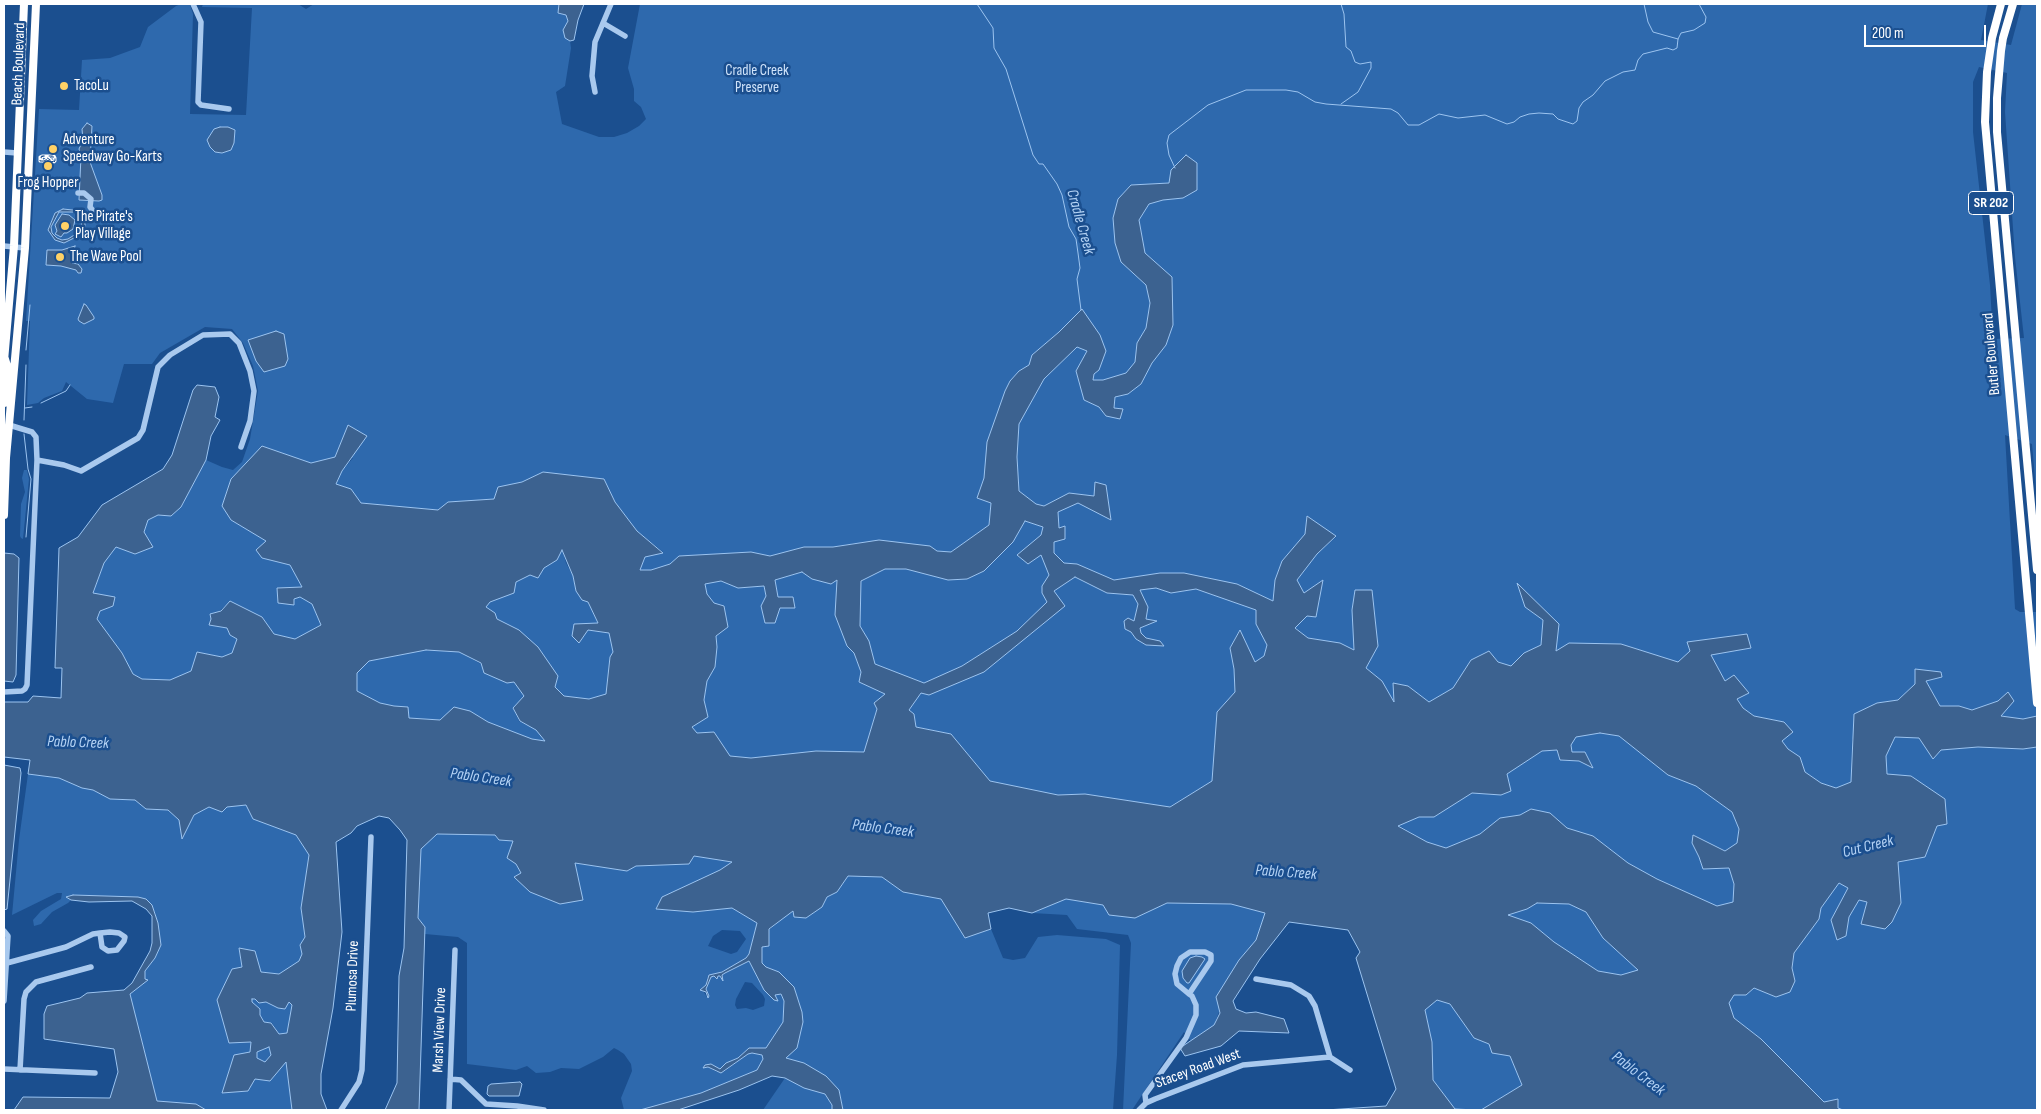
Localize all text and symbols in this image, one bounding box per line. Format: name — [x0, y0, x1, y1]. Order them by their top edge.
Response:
scale bar — [1866, 15, 1988, 47]
street label: Beach Boulevard — [9, 22, 29, 106]
text: 200 m — [1872, 24, 1904, 43]
park label: Cradle Creek Preserve — [725, 62, 789, 97]
place label: TacoLu — [74, 77, 109, 95]
marker: TacoLu — [58, 80, 70, 92]
place label: Adventure Speedway Go-Karts — [63, 131, 162, 166]
marker: Adventure Speedway Go-Karts — [47, 143, 59, 155]
marker: Frog Hopper — [42, 160, 54, 172]
place label: Frog Hopper — [18, 174, 78, 192]
water label: Cradle Creek — [1062, 187, 1098, 257]
road number: SR 202 — [1968, 192, 2014, 214]
place label: The Pirate's Play Village — [75, 208, 133, 243]
marker: The Pirate's Play Village — [59, 220, 71, 232]
place label: The Wave Pool — [70, 248, 141, 266]
marker: The Wave Pool — [54, 251, 66, 263]
street label: Butler Boulevard — [1979, 312, 2005, 396]
water label: Pablo Creek — [47, 732, 109, 754]
water label: Pablo Creek — [449, 764, 513, 792]
water label: Pablo Creek — [851, 816, 915, 842]
water label: Cut Creek — [1841, 831, 1895, 863]
water label: Pablo Creek — [1255, 861, 1317, 885]
street label: Plumosa Drive — [343, 940, 363, 1012]
street label: Marsh View Drive — [430, 987, 450, 1073]
street label: Stacey Road West — [1153, 1045, 1243, 1093]
water label: Pablo Creek — [1608, 1048, 1668, 1100]

